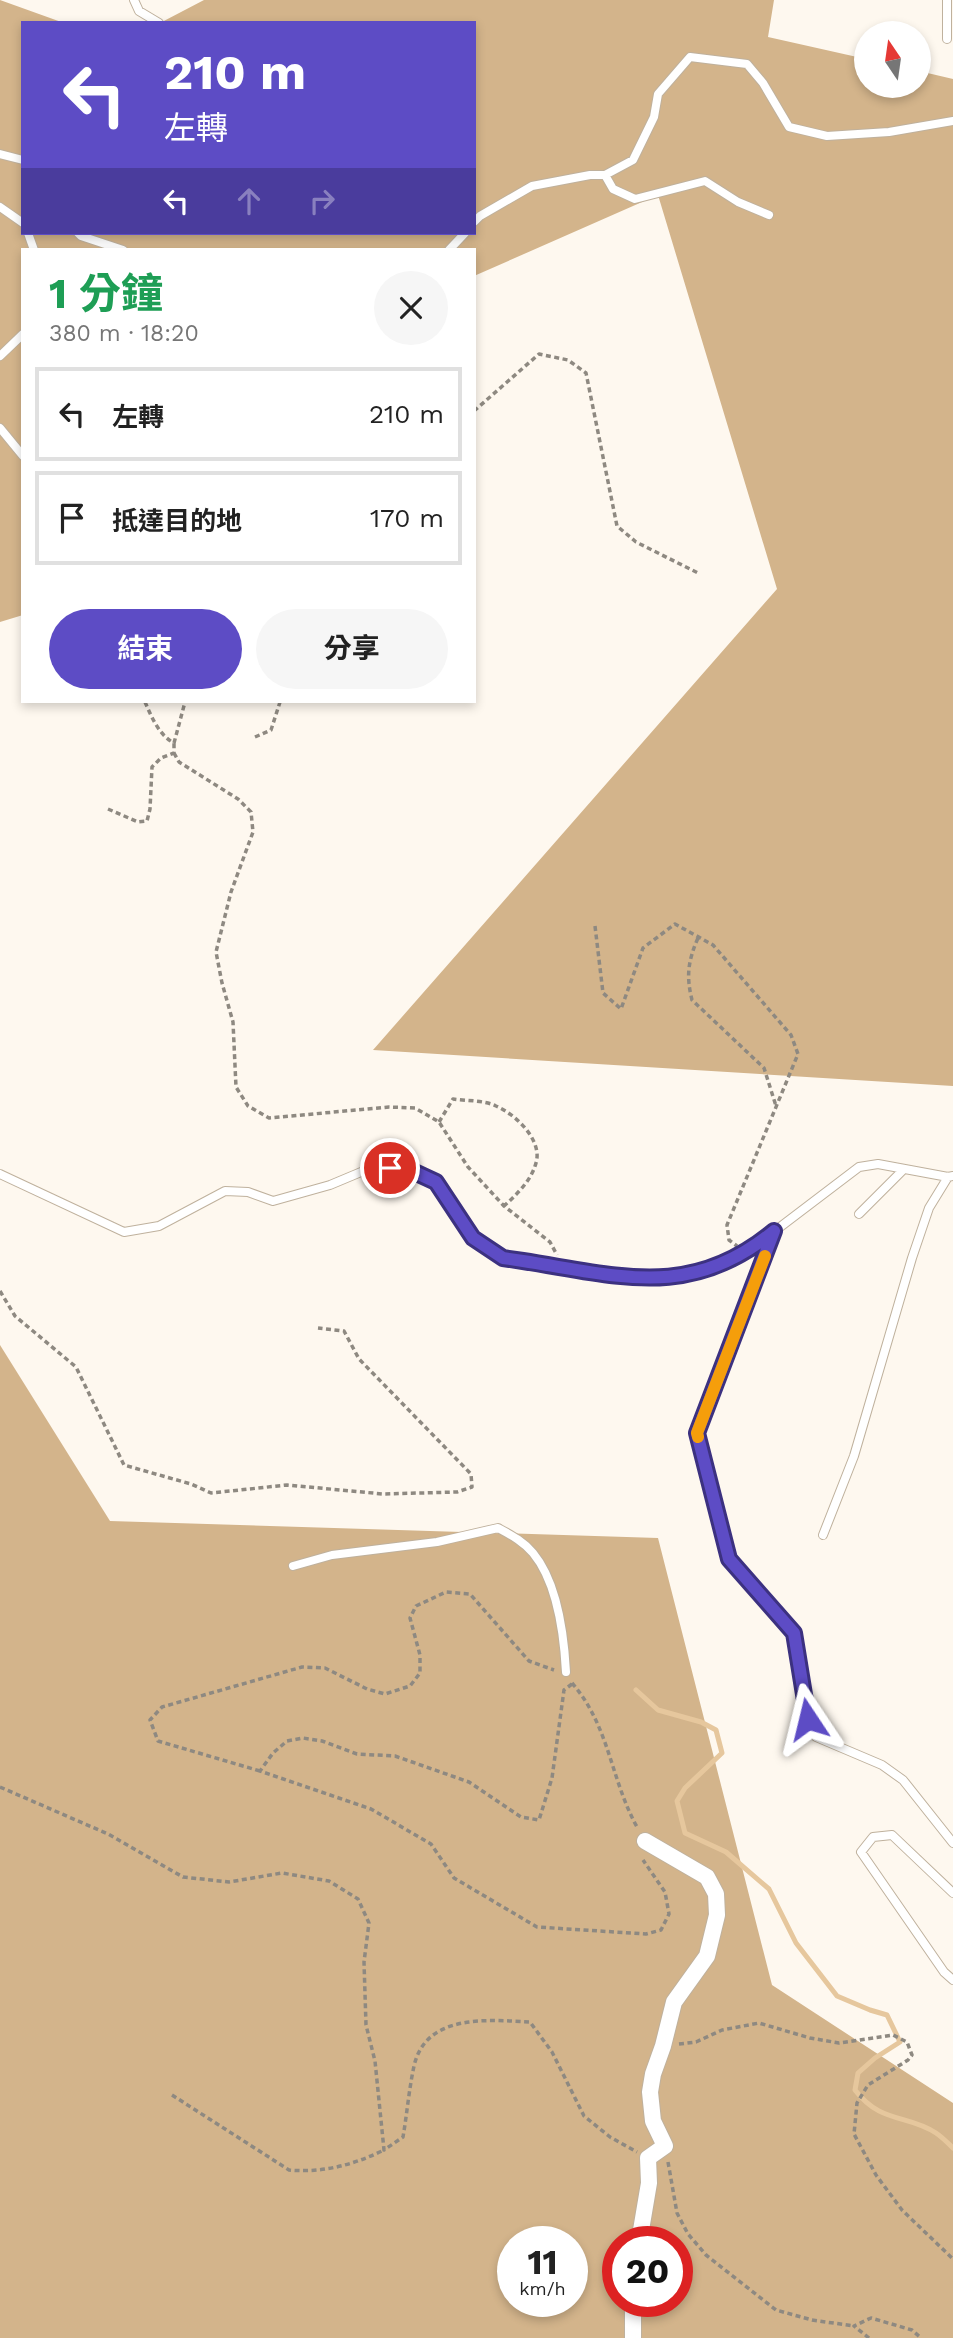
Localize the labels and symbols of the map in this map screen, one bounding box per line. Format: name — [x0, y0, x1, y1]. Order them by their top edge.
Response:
north arrow — [854, 21, 931, 98]
pin — [360, 1138, 420, 1198]
position arrow — [771, 1682, 845, 1756]
speed limit sign: 20 — [602, 2226, 693, 2317]

